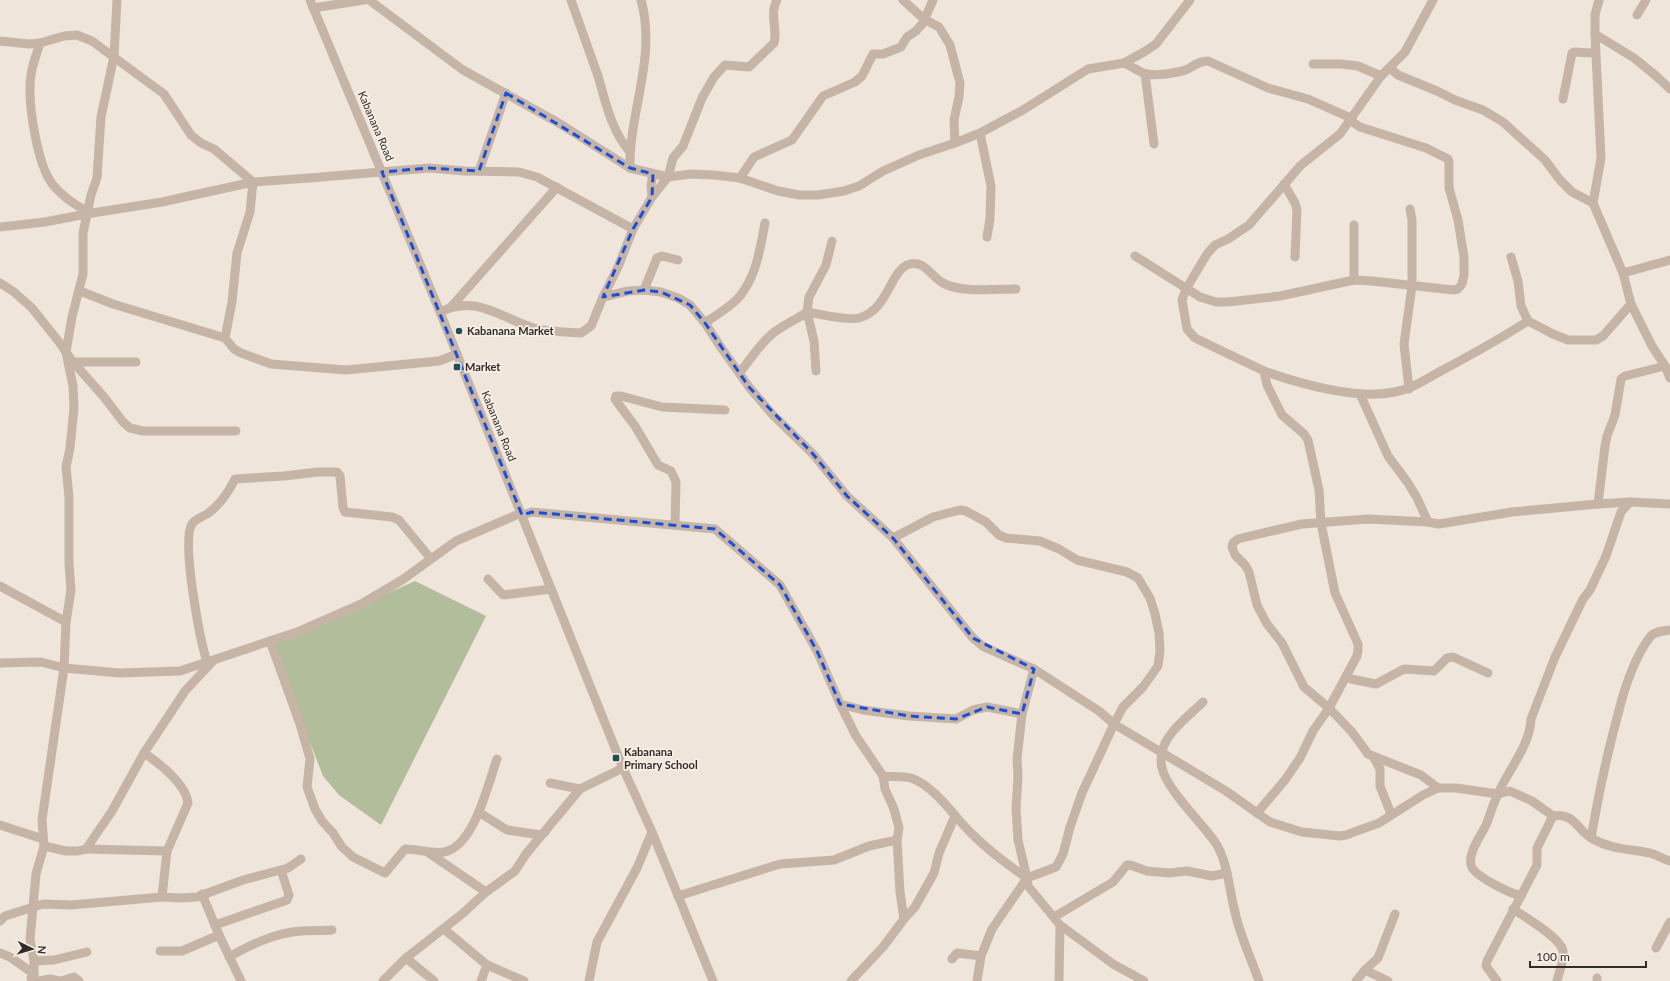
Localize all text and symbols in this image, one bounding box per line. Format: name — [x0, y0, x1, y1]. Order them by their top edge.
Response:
street label: Kabanana Road — [356, 89, 397, 163]
place label: Kabanana Market — [467, 324, 555, 337]
marker: Kabanana Market — [454, 326, 464, 336]
place label: Market — [465, 360, 501, 373]
marker: Market — [452, 362, 462, 372]
street label: Kabanana Road — [479, 389, 519, 463]
place label: Kabanana Primary School — [624, 745, 698, 771]
marker: Kabanana Primary School — [611, 753, 621, 763]
north arrow — [12, 929, 52, 969]
scale bar — [1530, 943, 1646, 969]
text: N — [36, 945, 49, 955]
text: 100 m — [1536, 949, 1570, 964]

